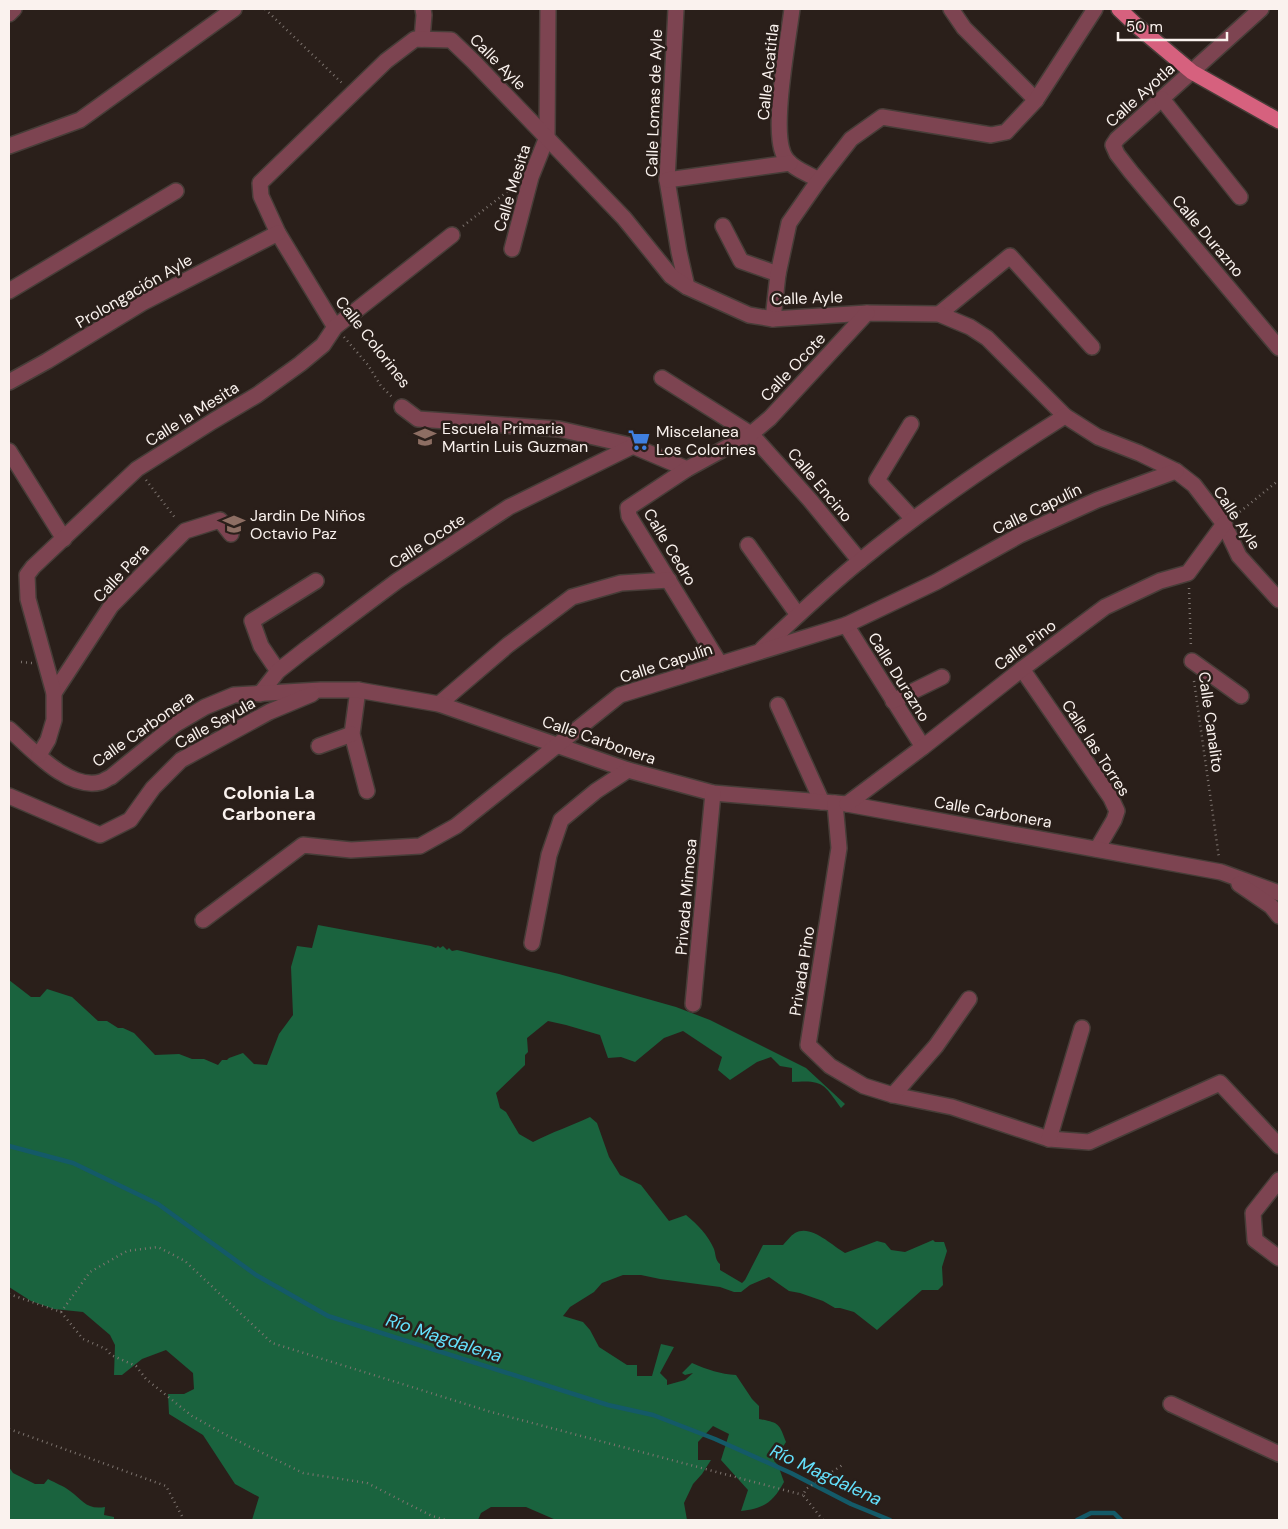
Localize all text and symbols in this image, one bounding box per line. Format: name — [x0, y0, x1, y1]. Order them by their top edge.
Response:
scale bar — [1118, 10, 1227, 42]
text: 50 m — [1126, 17, 1163, 37]
street label: Calle Acatitla — [752, 23, 784, 121]
street label: Calle Ayle — [465, 29, 531, 95]
street label: Calle Lomas de Ayle — [641, 29, 667, 177]
street label: Calle Ayotla — [1101, 58, 1179, 132]
street label: Calle Mesita — [489, 142, 535, 234]
street label: Calle Durazno — [1167, 190, 1249, 282]
street label: Prolongación Ayle — [72, 249, 196, 333]
street label: Calle Ayle — [771, 286, 843, 310]
street label: Calle Colorines — [331, 292, 415, 392]
street label: Calle Ocote — [756, 328, 830, 406]
street label: Calle la Mesita — [141, 377, 243, 451]
place label: Escuela Primaria Martin Luis Guzman — [442, 418, 588, 457]
place label: Miscelanea Los Colorines — [656, 421, 756, 460]
school or university icon: Escuela Primaria Martin Luis Guzman — [412, 424, 438, 450]
supermarket icon: Miscelanea Los Colorines — [626, 427, 652, 453]
street label: Calle Encino — [783, 444, 857, 526]
street label: Calle Capulín — [989, 478, 1085, 540]
street label: Calle Ayle — [1209, 482, 1265, 554]
place label: Jardin De Niños Octavio Paz — [250, 505, 366, 544]
street label: Calle Cedro — [639, 505, 701, 589]
street label: Calle Ocote — [385, 509, 469, 573]
school or university icon: Jardin De Niños Octavio Paz — [221, 511, 247, 537]
street label: Calle Pera — [88, 539, 154, 607]
street label: Calle Pino — [990, 615, 1060, 675]
street label: Calle Durazno — [863, 628, 935, 726]
street label: Calle Capulín — [617, 638, 715, 688]
street label: Calle Canalito — [1194, 670, 1228, 774]
street label: Calle Carbonera — [88, 686, 198, 772]
street label: Calle Sayula — [171, 692, 259, 754]
street label: Calle las Torres — [1057, 696, 1135, 800]
street label: Calle Carbonera — [539, 711, 659, 769]
district label: Colonia La Carbonera — [222, 781, 316, 826]
street label: Calle Carbonera — [933, 791, 1053, 833]
street label: Privada Mimosa — [670, 838, 702, 956]
street label: Privada Pino — [785, 925, 819, 1017]
water label: Río Magdalena — [383, 1308, 505, 1368]
water label: Río Magdalena — [766, 1439, 886, 1511]

